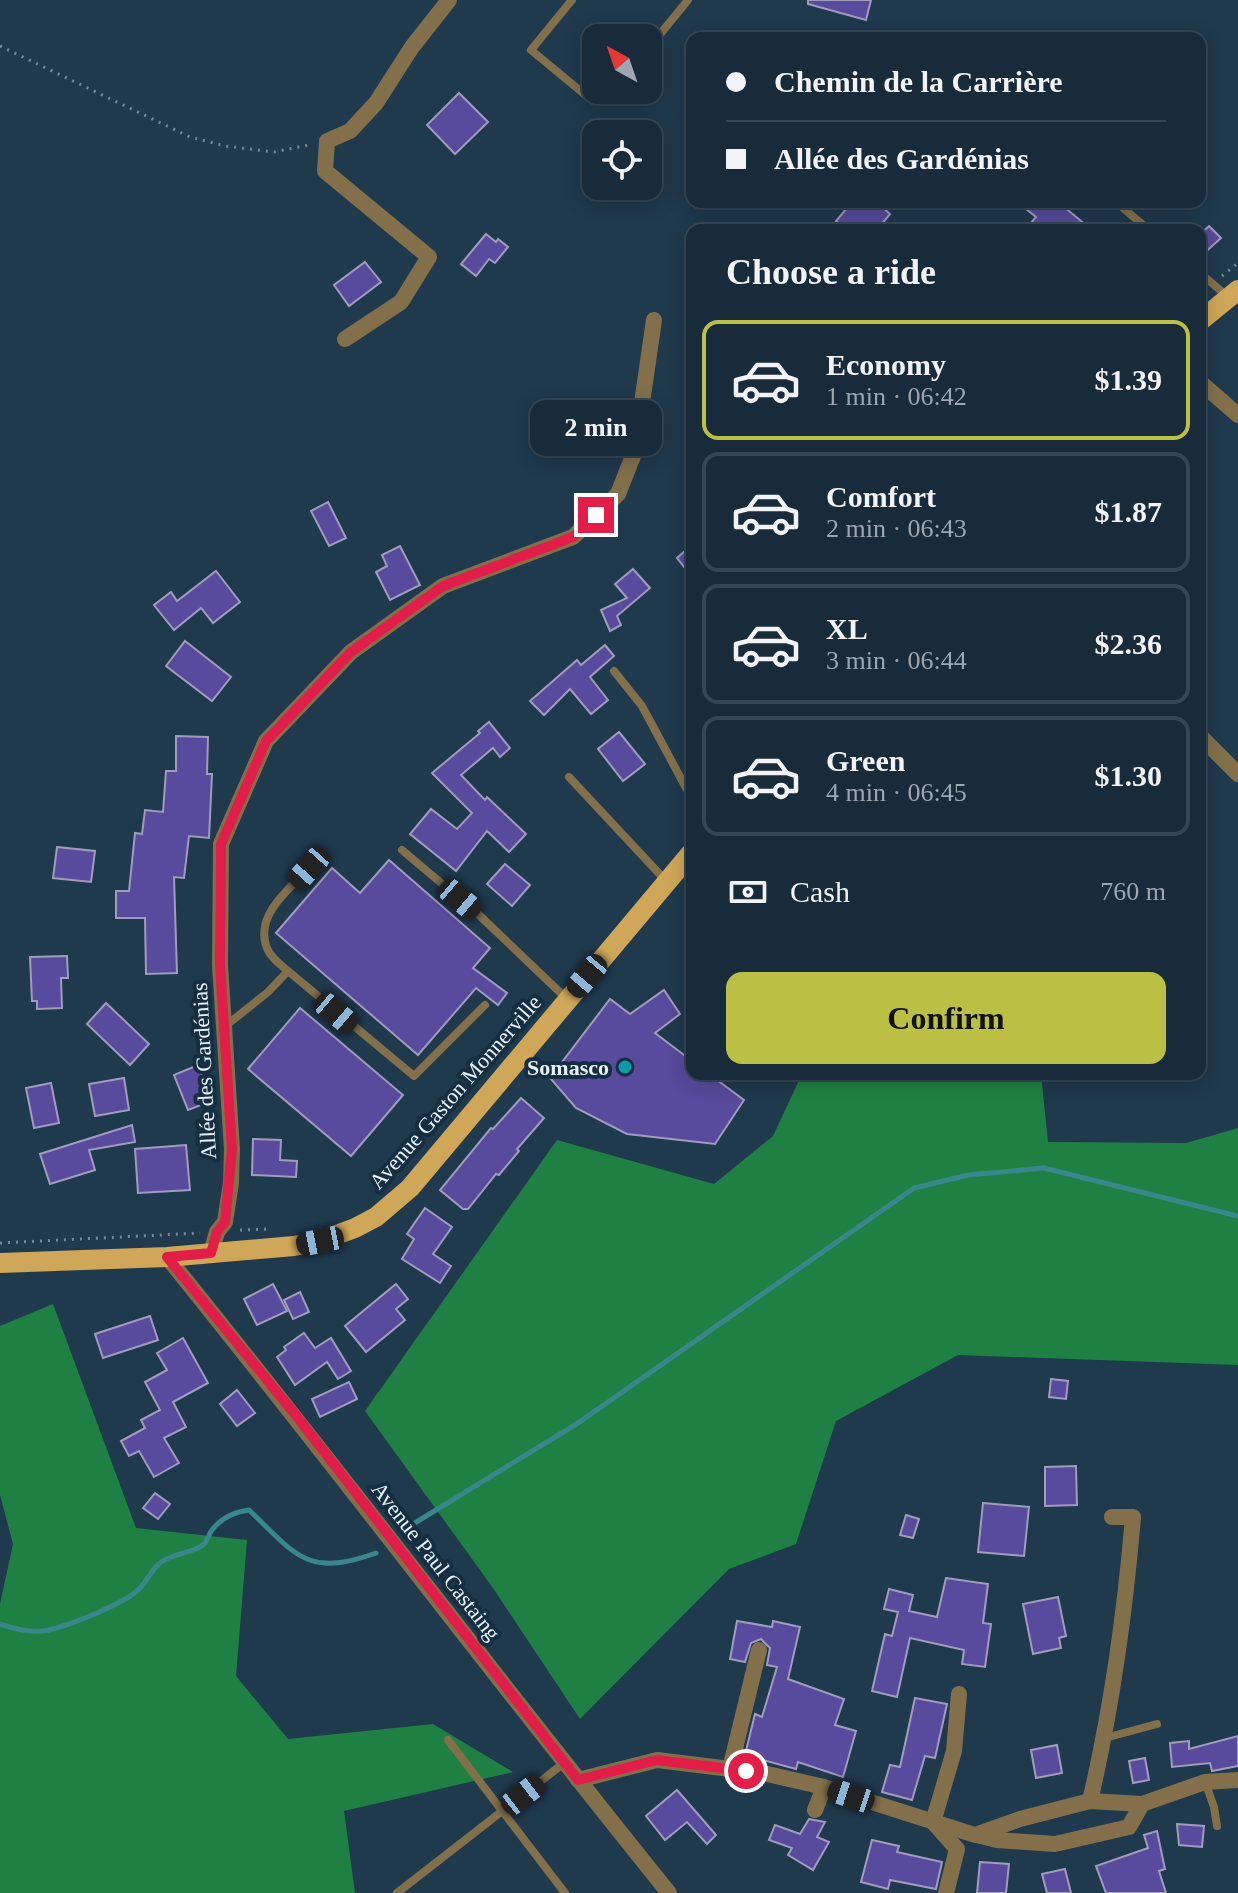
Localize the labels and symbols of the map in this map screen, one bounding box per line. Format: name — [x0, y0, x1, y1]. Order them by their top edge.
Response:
north arrow — [582, 24, 662, 104]
callout: 2 min — [530, 399, 662, 455]
route end — [578, 497, 614, 533]
car — [284, 842, 334, 894]
car — [434, 874, 486, 924]
car — [562, 950, 612, 1002]
street label: Allée des Gardénias — [187, 982, 221, 1160]
car — [310, 988, 362, 1038]
street label: Avenue Gaston Monnerville — [364, 990, 546, 1194]
place label: Somasco — [527, 1055, 609, 1080]
marker: Somasco — [616, 1058, 634, 1076]
car — [294, 1225, 346, 1257]
street label: Avenue Paul Castaing — [366, 1477, 506, 1645]
route start — [728, 1753, 764, 1789]
car — [497, 1771, 549, 1819]
car — [824, 1777, 878, 1815]

